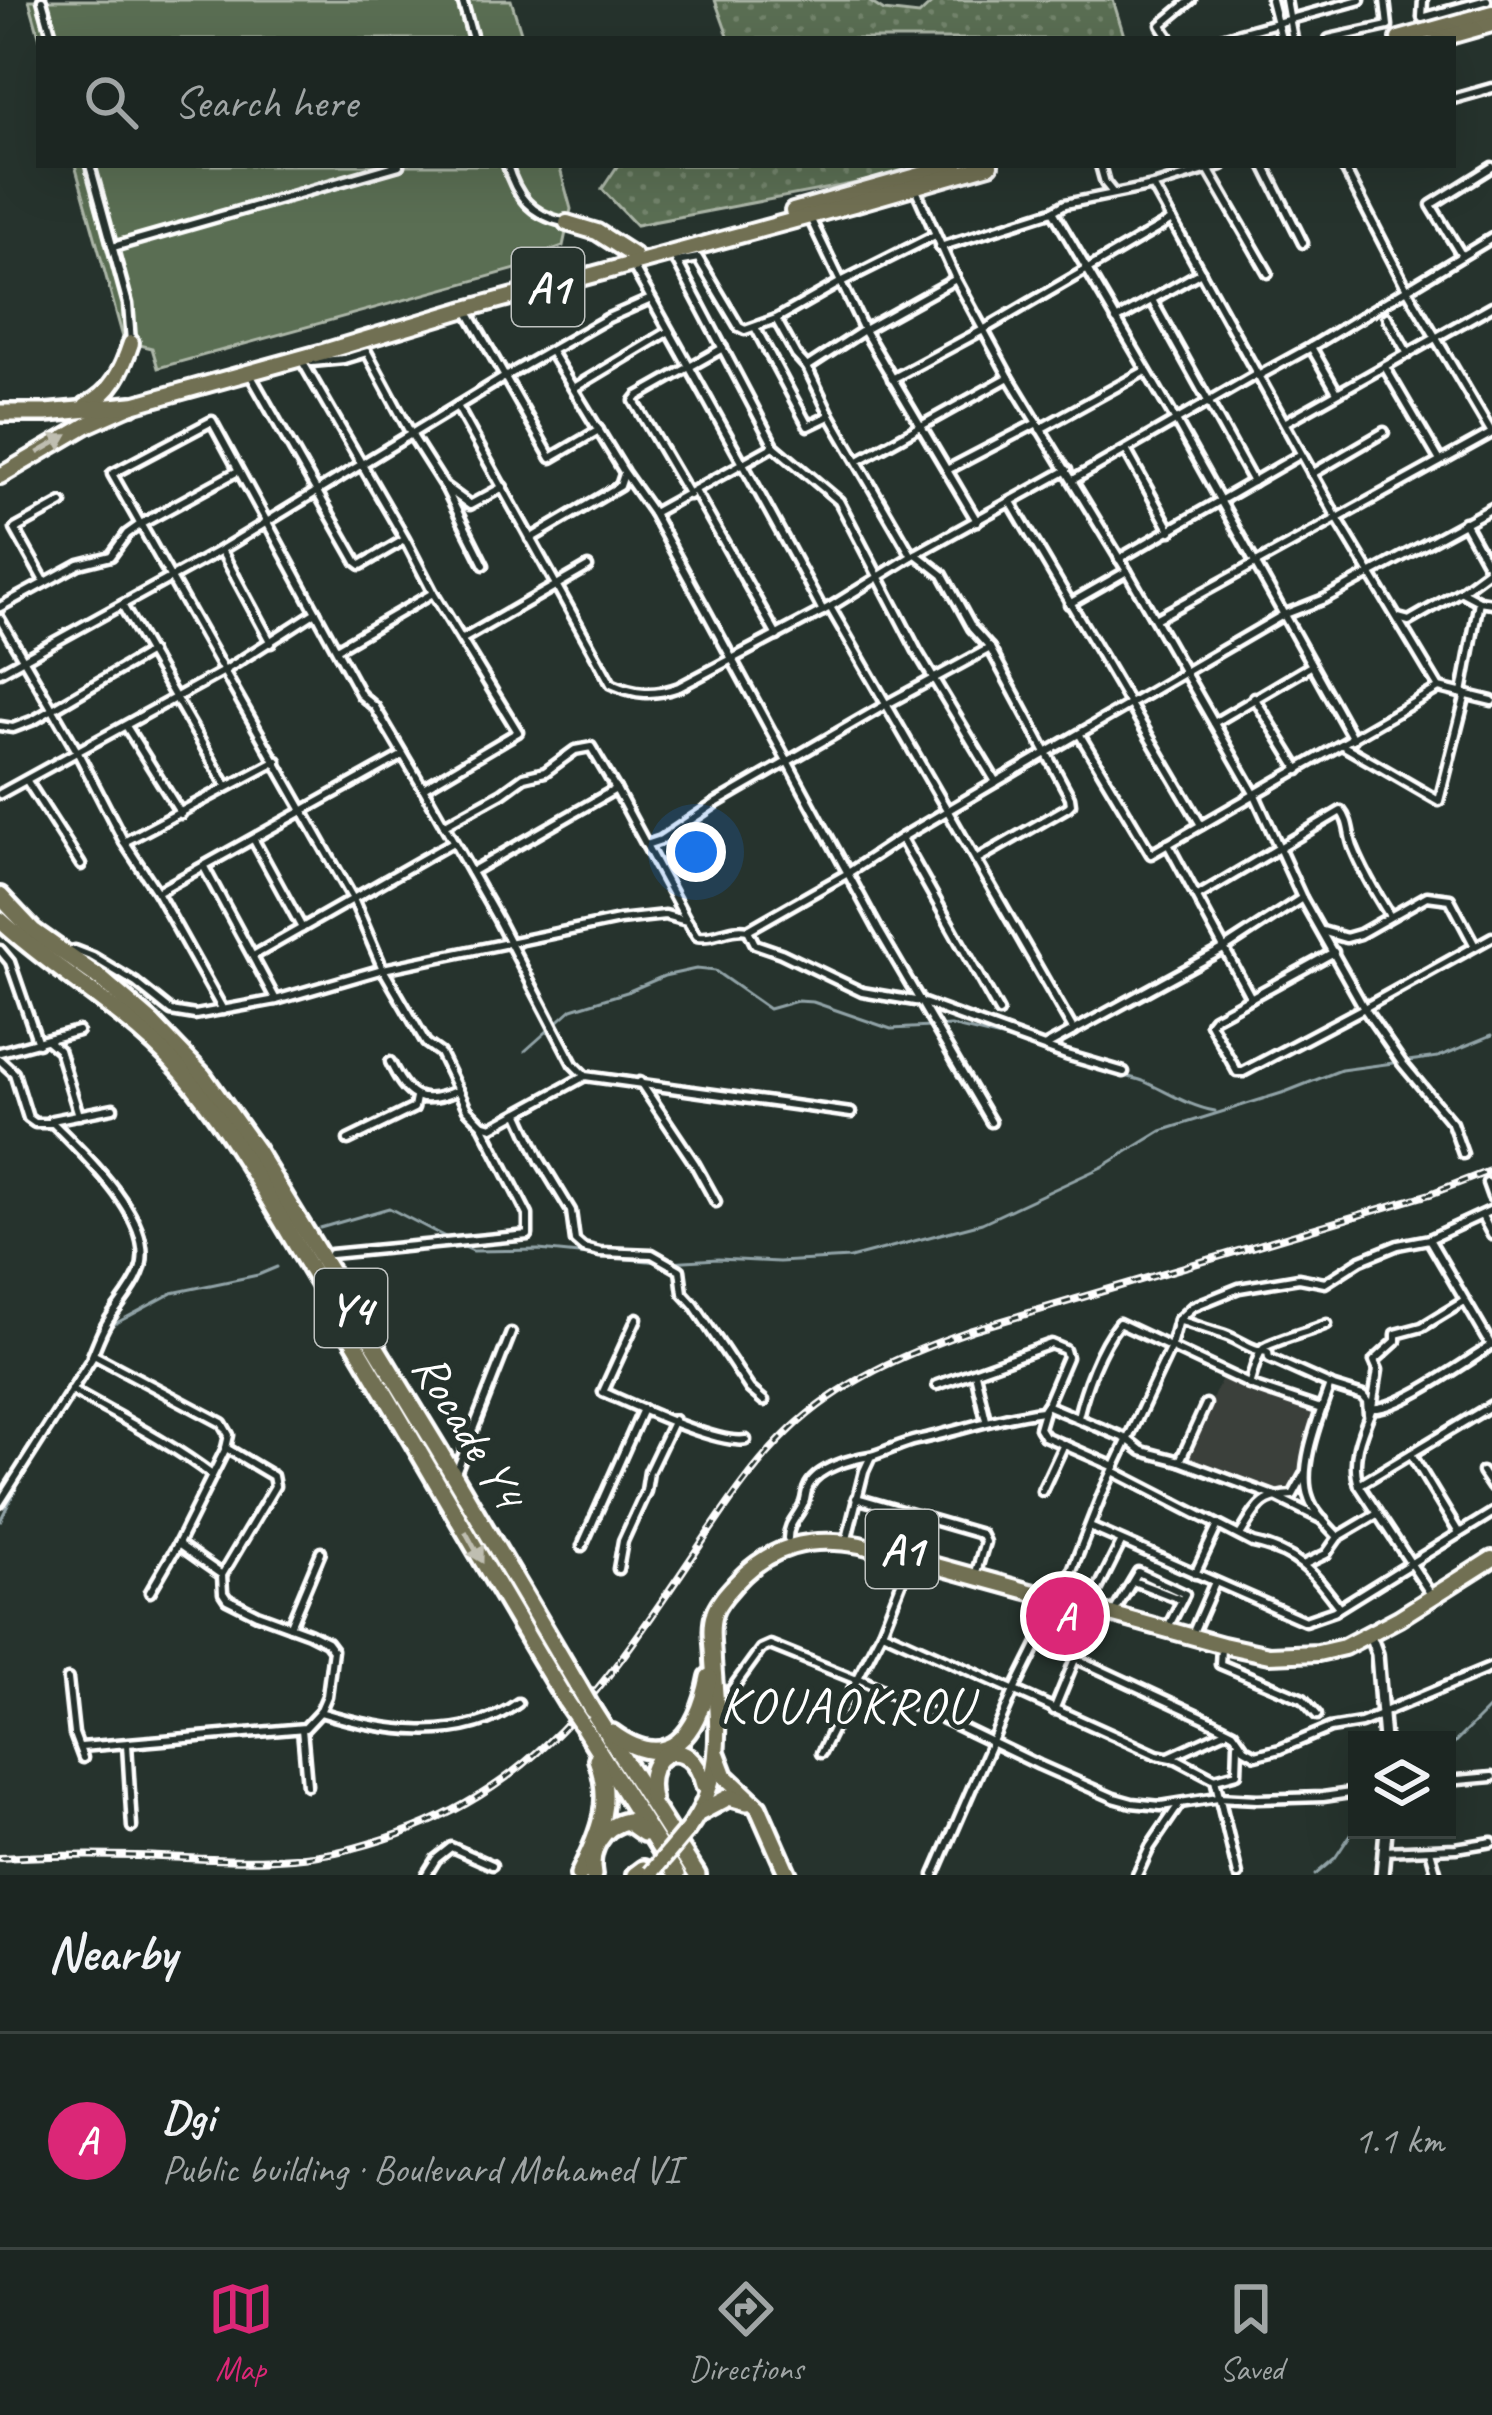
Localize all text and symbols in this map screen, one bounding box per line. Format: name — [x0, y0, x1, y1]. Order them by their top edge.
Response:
search box — [36, 36, 1456, 168]
icon: search — [78, 69, 144, 135]
text: Search here — [174, 74, 357, 131]
road number: A1 — [512, 248, 584, 326]
one-way arrow — [37, 434, 70, 455]
your location — [666, 822, 726, 882]
road number: Y4 — [315, 1269, 387, 1347]
street label: Rocade Y4 — [400, 1342, 541, 1523]
road number: A1 — [866, 1510, 938, 1588]
one-way arrow — [463, 1530, 484, 1564]
pin: A — [1026, 1571, 1104, 1661]
district label: KOUAOKROU — [720, 1673, 980, 1737]
map controls — [1348, 1731, 1456, 1839]
button: layers — [1348, 1731, 1456, 1839]
text: Nearby — [48, 1921, 176, 1985]
text: Dgi — [162, 2088, 215, 2145]
text: A — [77, 2116, 97, 2165]
text: 1.1 km — [1354, 2116, 1444, 2165]
text: Public building · Boulevard Mohamed VI — [162, 2145, 679, 2194]
tab: Map — [208, 2276, 274, 2390]
tab: Directions — [689, 2276, 803, 2390]
tab: Saved — [1218, 2276, 1284, 2390]

